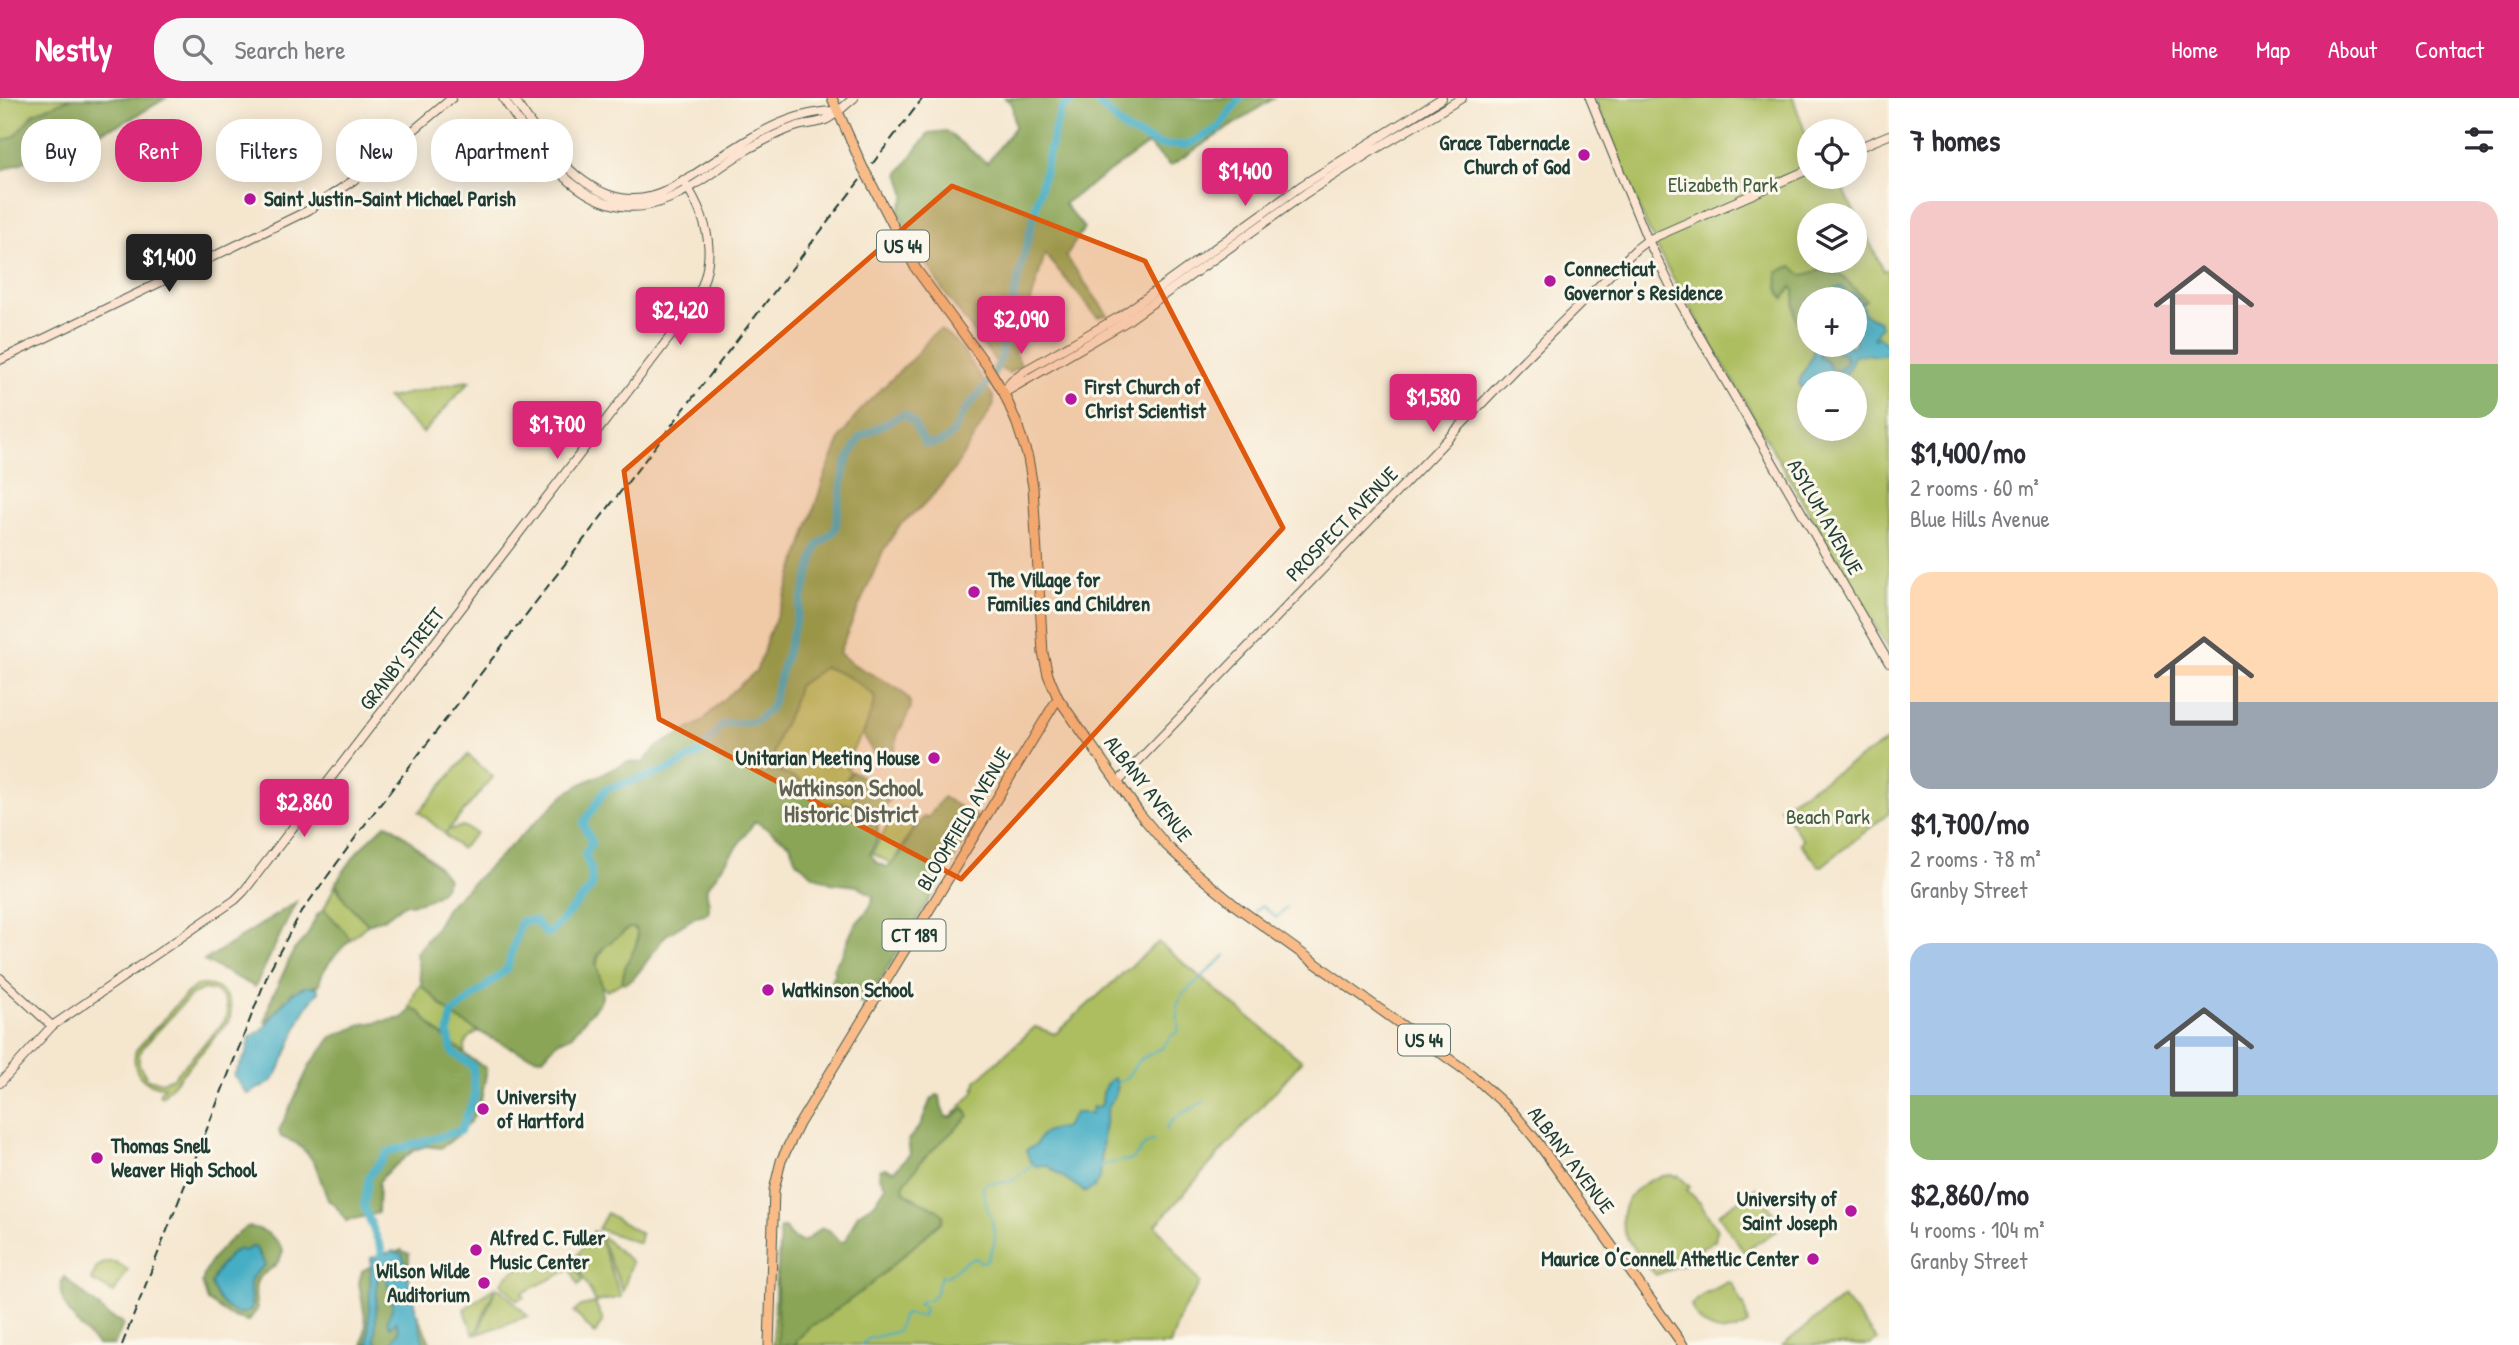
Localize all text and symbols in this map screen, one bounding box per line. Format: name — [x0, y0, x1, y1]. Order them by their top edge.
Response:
search box — [154, 18, 644, 81]
text: Nestly — [35, 27, 112, 71]
icon: search — [178, 30, 216, 68]
text: Search here — [234, 32, 346, 67]
text: Home — [2171, 33, 2218, 65]
text: Map — [2256, 33, 2290, 65]
text: About — [2328, 33, 2377, 65]
text: Contact — [2415, 33, 2484, 65]
chip: Buy — [21, 119, 101, 182]
chip: Rent — [115, 119, 202, 182]
chip: Filters — [216, 119, 322, 182]
chip: New — [336, 119, 417, 182]
chip: Apartment — [431, 119, 573, 182]
map controls — [1797, 119, 1867, 441]
button: locate — [1797, 119, 1867, 189]
text: 7 homes — [1910, 120, 2000, 160]
icon: filters — [2460, 121, 2498, 159]
place label: Grace Tabernacle Church of God — [1439, 128, 1571, 181]
marker: Grace Tabernacle Church of God — [1576, 147, 1592, 163]
pin: $1,400 — [1188, 148, 1302, 208]
text: $1,400 — [1218, 155, 1272, 186]
park label: Elizabeth Park — [1668, 170, 1778, 199]
place label: Saint Justin-Saint Michael Parish — [264, 184, 516, 213]
marker: Saint Justin-Saint Michael Parish — [242, 191, 258, 207]
button: layers — [1797, 203, 1867, 273]
road number: US 44 — [877, 230, 929, 262]
pin: $1,400 — [112, 234, 226, 294]
text: $1,400 — [142, 241, 196, 272]
icon: home — [2141, 247, 2267, 373]
place label: Connecticut Governor's Residence — [1564, 254, 1724, 307]
marker: Connecticut Governor's Residence — [1542, 273, 1558, 289]
button: + — [1797, 287, 1867, 357]
pin: $2,420 — [623, 288, 737, 347]
text: $2,420 — [652, 294, 708, 325]
pin: $2,090 — [964, 296, 1078, 356]
text: $2,090 — [993, 303, 1049, 334]
button: − — [1797, 371, 1867, 441]
place label: First Church of Christ Scientist — [1084, 372, 1207, 425]
pin: $1,580 — [1376, 374, 1490, 434]
text: $1,580 — [1406, 381, 1460, 412]
marker: First Church of Christ Scientist — [1063, 391, 1079, 407]
pin: $1,700 — [500, 402, 614, 461]
text: $1,700 — [529, 408, 585, 439]
text: $1,400/mo — [1910, 432, 2025, 472]
street label: ASYLUM AVENUE — [1781, 454, 1870, 580]
street label: PROSPECT AVENUE — [1279, 460, 1404, 588]
text: 2 rooms · 60 m² — [1910, 472, 2039, 503]
text: Blue Hills Avenue — [1910, 503, 2050, 534]
place label: The Village for Families and Children — [987, 565, 1150, 618]
marker: The Village for Families and Children — [966, 584, 982, 600]
street label: GRANBY STREET — [352, 600, 452, 716]
icon: home — [2141, 618, 2267, 744]
street label: ALBANY AVENUE — [1098, 729, 1199, 848]
street label: BLOOMFIELD AVENUE — [909, 742, 1018, 896]
place label: Unitarian Meeting House — [736, 743, 921, 773]
marker: Unitarian Meeting House — [926, 750, 942, 766]
district label: Watkinson School Historic District — [779, 772, 924, 829]
pin: $2,860 — [247, 780, 361, 839]
text: $2,860 — [276, 786, 332, 817]
park label: Beach Park — [1786, 802, 1870, 831]
text: $1,700/mo — [1910, 803, 2029, 843]
text: 2 rooms · 78 m² — [1910, 843, 2041, 874]
text: Granby Street — [1910, 874, 2027, 905]
road number: CT 189 — [883, 920, 946, 950]
place label: Watkinson School — [782, 975, 914, 1004]
marker: Watkinson School — [760, 982, 776, 998]
icon: home — [2141, 989, 2267, 1115]
road number: US 44 — [1398, 1024, 1450, 1056]
place label: University of Hartford — [497, 1082, 584, 1135]
street label: ALBANY AVENUE — [1521, 1100, 1621, 1219]
marker: University of Hartford — [475, 1101, 491, 1117]
place label: Thomas Snell Weaver High School — [110, 1131, 257, 1185]
marker: Thomas Snell Weaver High School — [89, 1150, 105, 1166]
text: $2,860/mo — [1910, 1174, 2029, 1214]
place label: University of Saint Joseph — [1737, 1184, 1837, 1238]
marker: University of Saint Joseph — [1843, 1203, 1859, 1219]
text: 4 rooms · 104 m² — [1910, 1214, 2044, 1245]
place label: Alfred C. Fuller Music Center — [490, 1223, 606, 1276]
marker: Alfred C. Fuller Music Center — [468, 1242, 484, 1258]
place label: Maurice O'Connell Athetlic Center — [1541, 1244, 1800, 1273]
text: Granby Street — [1910, 1245, 2027, 1276]
marker: Maurice O'Connell Athetlic Center — [1805, 1251, 1821, 1267]
place label: Wilson Wilde Auditorium — [376, 1256, 471, 1309]
marker: Wilson Wilde Auditorium — [476, 1275, 492, 1291]

